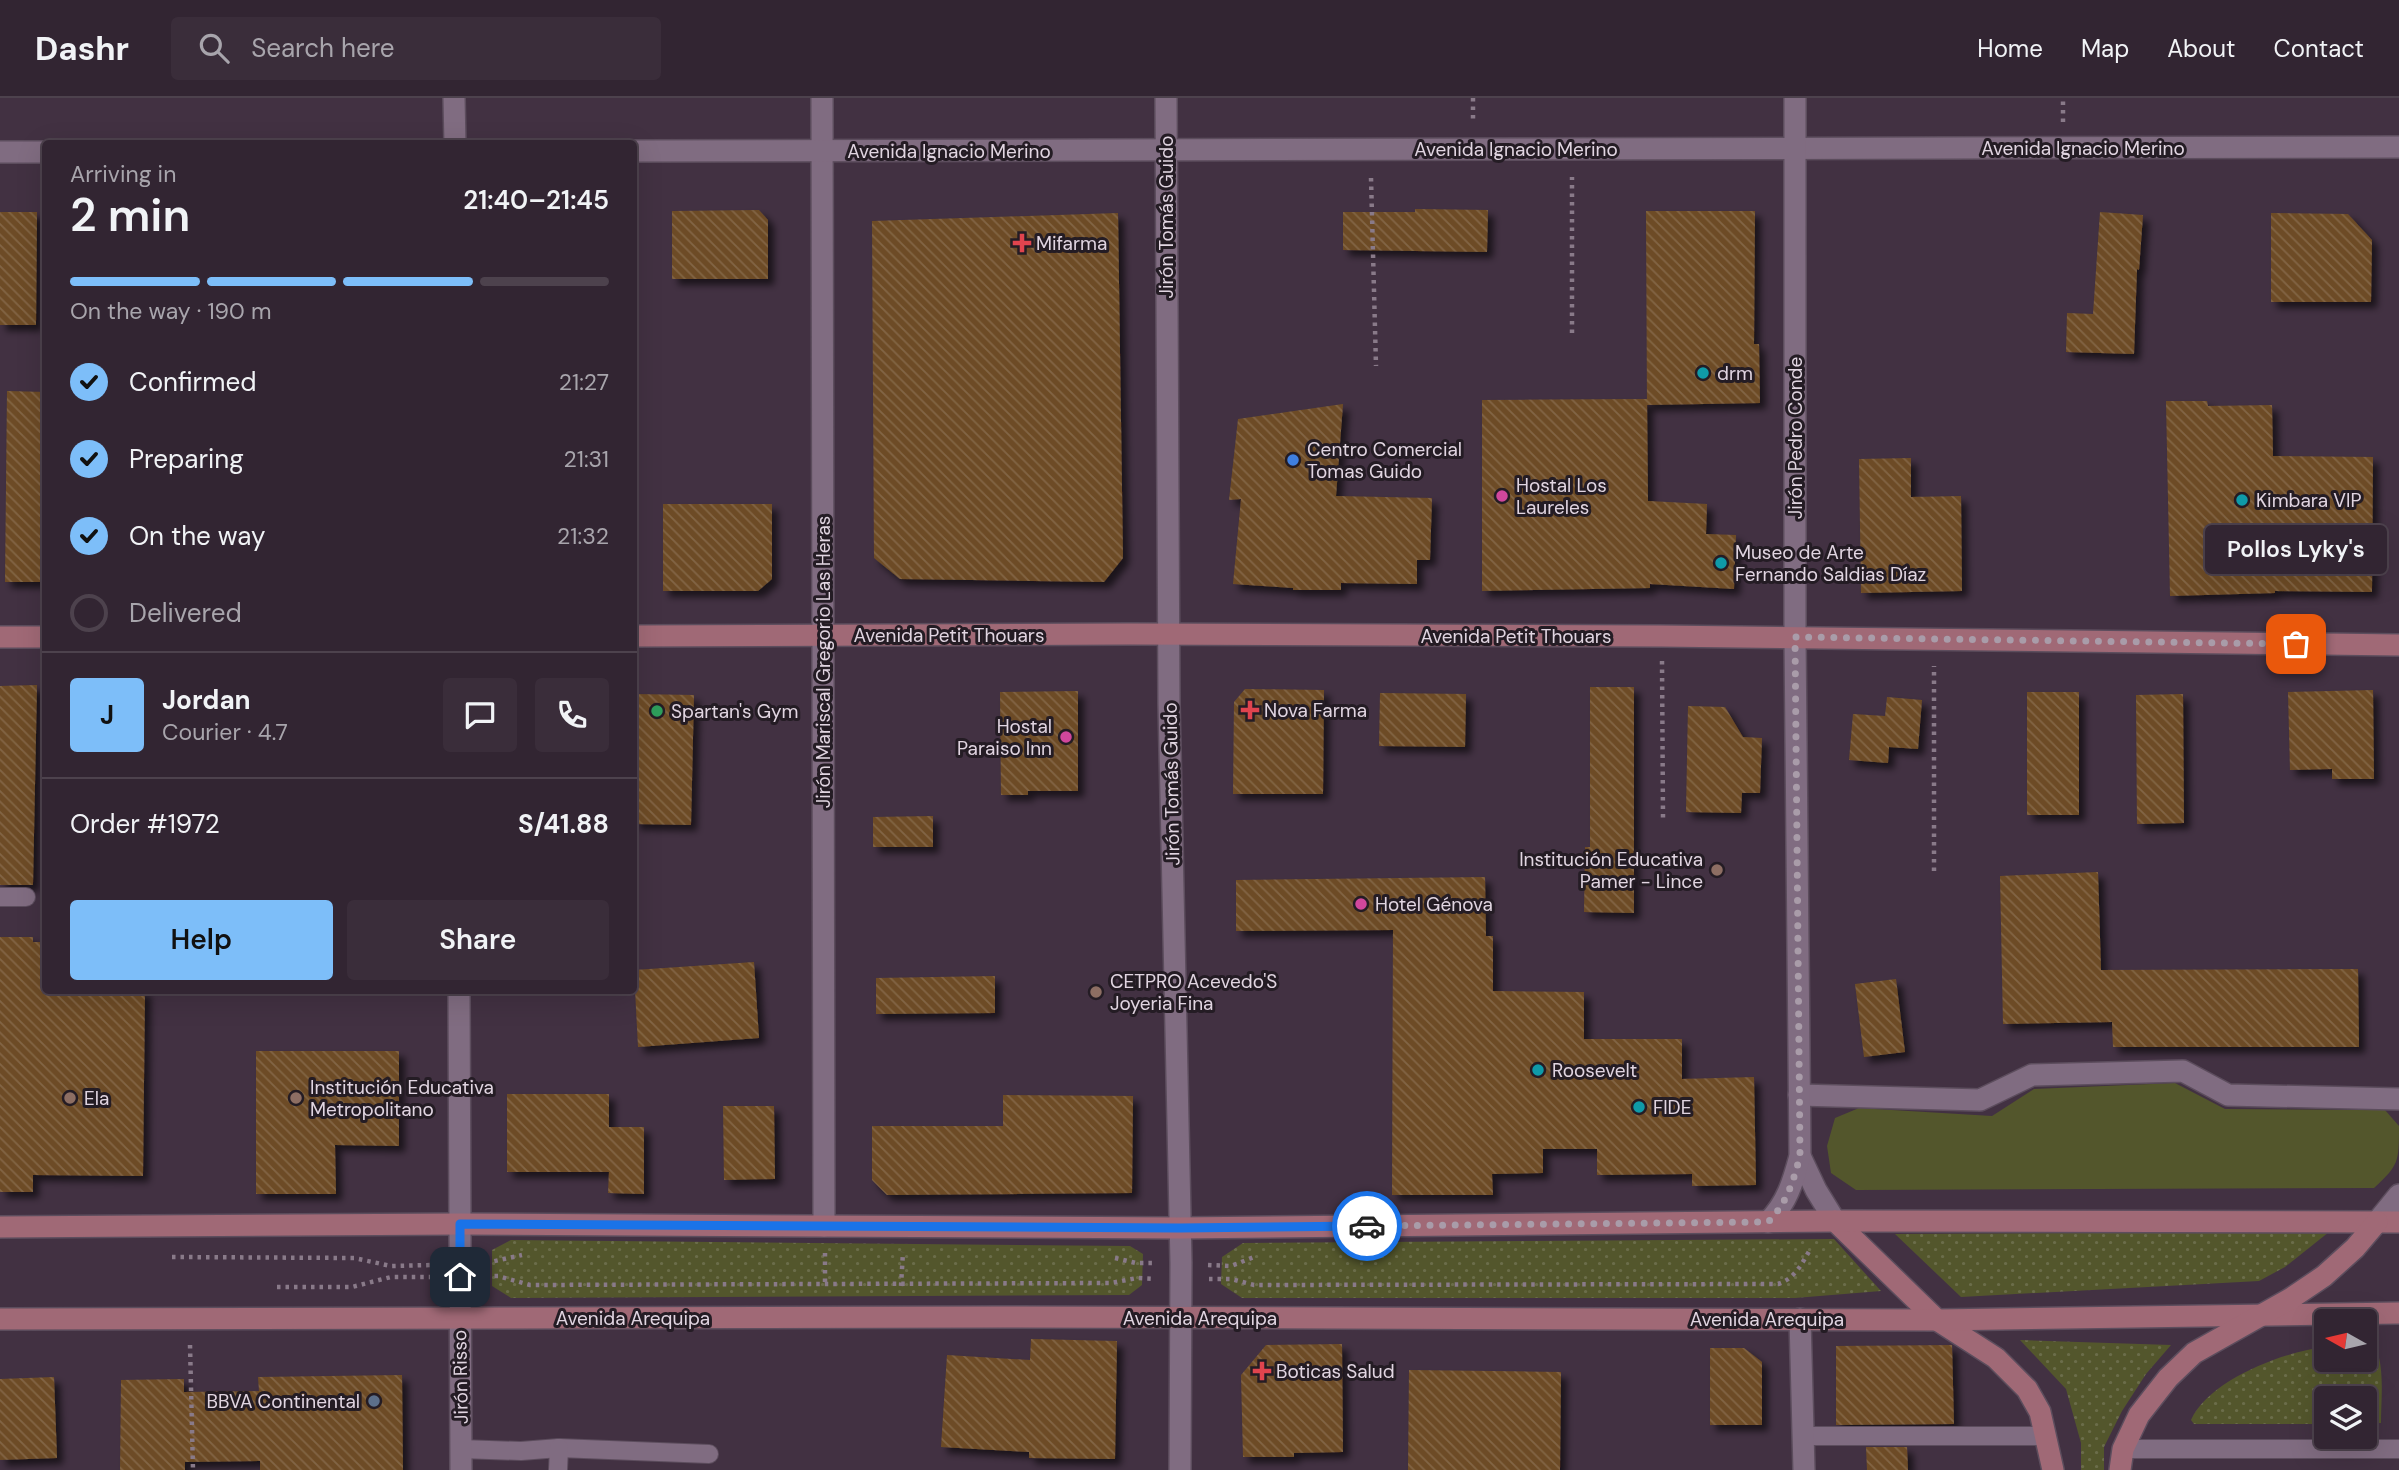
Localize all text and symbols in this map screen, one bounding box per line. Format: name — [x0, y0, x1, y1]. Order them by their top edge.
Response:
search box — [171, 17, 661, 80]
text: Dashr — [35, 27, 129, 70]
icon: search — [195, 29, 233, 67]
text: Search here — [251, 31, 395, 65]
text: Home — [1977, 33, 2043, 64]
text: Map — [2081, 33, 2129, 64]
text: About — [2167, 33, 2236, 64]
text: Contact — [2274, 33, 2364, 64]
street label: Jirón Tomás Guido — [1154, 135, 1179, 299]
street label: Avenida Ignacio Merino — [1981, 136, 2185, 161]
street label: Avenida Ignacio Merino — [1414, 137, 1618, 162]
street label: Avenida Ignacio Merino — [847, 139, 1051, 164]
text: Arriving in — [70, 159, 176, 189]
text: 21:40–21:45 — [463, 183, 609, 217]
text: 2 min — [70, 185, 190, 245]
place label: Mifarma — [1036, 231, 1107, 256]
marker: Mifarma — [1014, 235, 1030, 251]
text: On the way · 190 m — [70, 296, 271, 326]
street label: Jirón Pedro Conde — [1783, 357, 1808, 519]
place label: drm — [1717, 361, 1753, 386]
icon: check — [70, 363, 108, 401]
text: Confirmed — [129, 365, 256, 399]
marker: drm — [1695, 365, 1711, 381]
text: 21:27 — [559, 367, 609, 397]
place label: Centro Comercial Tomas Guido — [1307, 437, 1462, 484]
icon: check — [70, 440, 108, 478]
text: Preparing — [129, 442, 244, 476]
text: 21:31 — [564, 444, 609, 474]
marker: Centro Comercial Tomas Guido — [1285, 452, 1301, 468]
place label: Hostal Los Laureles — [1516, 473, 1607, 520]
marker: Hostal Los Laureles — [1494, 488, 1510, 504]
place label: Kimbara VIP — [2256, 488, 2361, 513]
marker: Kimbara VIP — [2234, 492, 2250, 508]
street label: Jirón Mariscal Gregorio Las Heras — [811, 516, 836, 808]
icon: check — [70, 517, 108, 555]
text: On the way — [129, 519, 265, 553]
text: 21:32 — [557, 521, 609, 551]
callout: Pollos Lyky's — [2205, 525, 2387, 574]
text: Pollos Lyky's — [2227, 534, 2365, 564]
place label: Museo de Arte Fernando Saldias Díaz — [1735, 540, 1926, 587]
marker: Museo de Arte Fernando Saldias Díaz — [1713, 555, 1729, 571]
text: Delivered — [129, 596, 242, 630]
pin — [2266, 614, 2326, 674]
street label: Avenida Petit Thouars — [854, 623, 1044, 648]
street label: Avenida Petit Thouars — [1421, 624, 1611, 649]
icon: bag — [2277, 625, 2315, 663]
button: chat — [443, 678, 517, 752]
button: phone — [535, 678, 609, 752]
text: Jordan — [162, 683, 251, 717]
text: J — [100, 698, 114, 732]
place label: Nova Farma — [1264, 698, 1367, 723]
place label: Spartan's Gym — [671, 699, 799, 724]
street label: Jirón Tomás Guido — [1158, 702, 1185, 866]
marker: Nova Farma — [1242, 702, 1258, 718]
marker: Spartan's Gym — [649, 703, 665, 719]
place label: Hostal Paraiso Inn — [957, 714, 1052, 761]
text: Courier · 4.7 — [162, 717, 288, 747]
marker: Hostal Paraiso Inn — [1058, 729, 1074, 745]
text: Order #1972 — [70, 807, 220, 841]
text: S/41.88 — [518, 807, 609, 841]
place label: Institución Educativa Pamer - Lince — [1519, 847, 1703, 894]
marker: Institución Educativa Pamer - Lince — [1709, 862, 1725, 878]
place label: Hotel Génova — [1375, 892, 1493, 917]
marker: Hotel Génova — [1353, 896, 1369, 912]
button: Help — [70, 900, 333, 980]
button: Share — [347, 900, 609, 980]
place label: CETPRO Acevedo'S Joyeria Fina — [1110, 969, 1277, 1016]
marker: CETPRO Acevedo'S Joyeria Fina — [1088, 984, 1104, 1000]
place label: Roosevelt — [1552, 1058, 1637, 1083]
marker: Roosevelt — [1530, 1062, 1546, 1078]
place label: Institución Educativa Metropolitano — [310, 1075, 494, 1122]
place label: Ela — [84, 1086, 109, 1111]
marker: Ela — [62, 1090, 78, 1106]
marker: Institución Educativa Metropolitano — [288, 1090, 304, 1106]
place label: FIDE — [1653, 1095, 1691, 1120]
marker: FIDE — [1631, 1099, 1647, 1115]
courier — [1332, 1191, 1402, 1261]
icon: car — [1348, 1207, 1386, 1245]
pin — [430, 1247, 490, 1307]
icon: home — [441, 1258, 479, 1296]
street label: Avenida Arequipa — [556, 1306, 710, 1331]
street label: Avenida Arequipa — [1123, 1306, 1277, 1331]
street label: Avenida Arequipa — [1690, 1307, 1844, 1332]
north arrow — [2314, 1309, 2376, 1372]
map controls — [2314, 1309, 2377, 1449]
street label: Jirón Risso — [447, 1330, 474, 1424]
place label: Boticas Salud — [1276, 1359, 1395, 1384]
marker: Boticas Salud — [1254, 1363, 1270, 1379]
button: layers — [2314, 1386, 2377, 1449]
place label: BBVA Continental — [206, 1389, 360, 1414]
marker: BBVA Continental — [366, 1393, 382, 1409]

